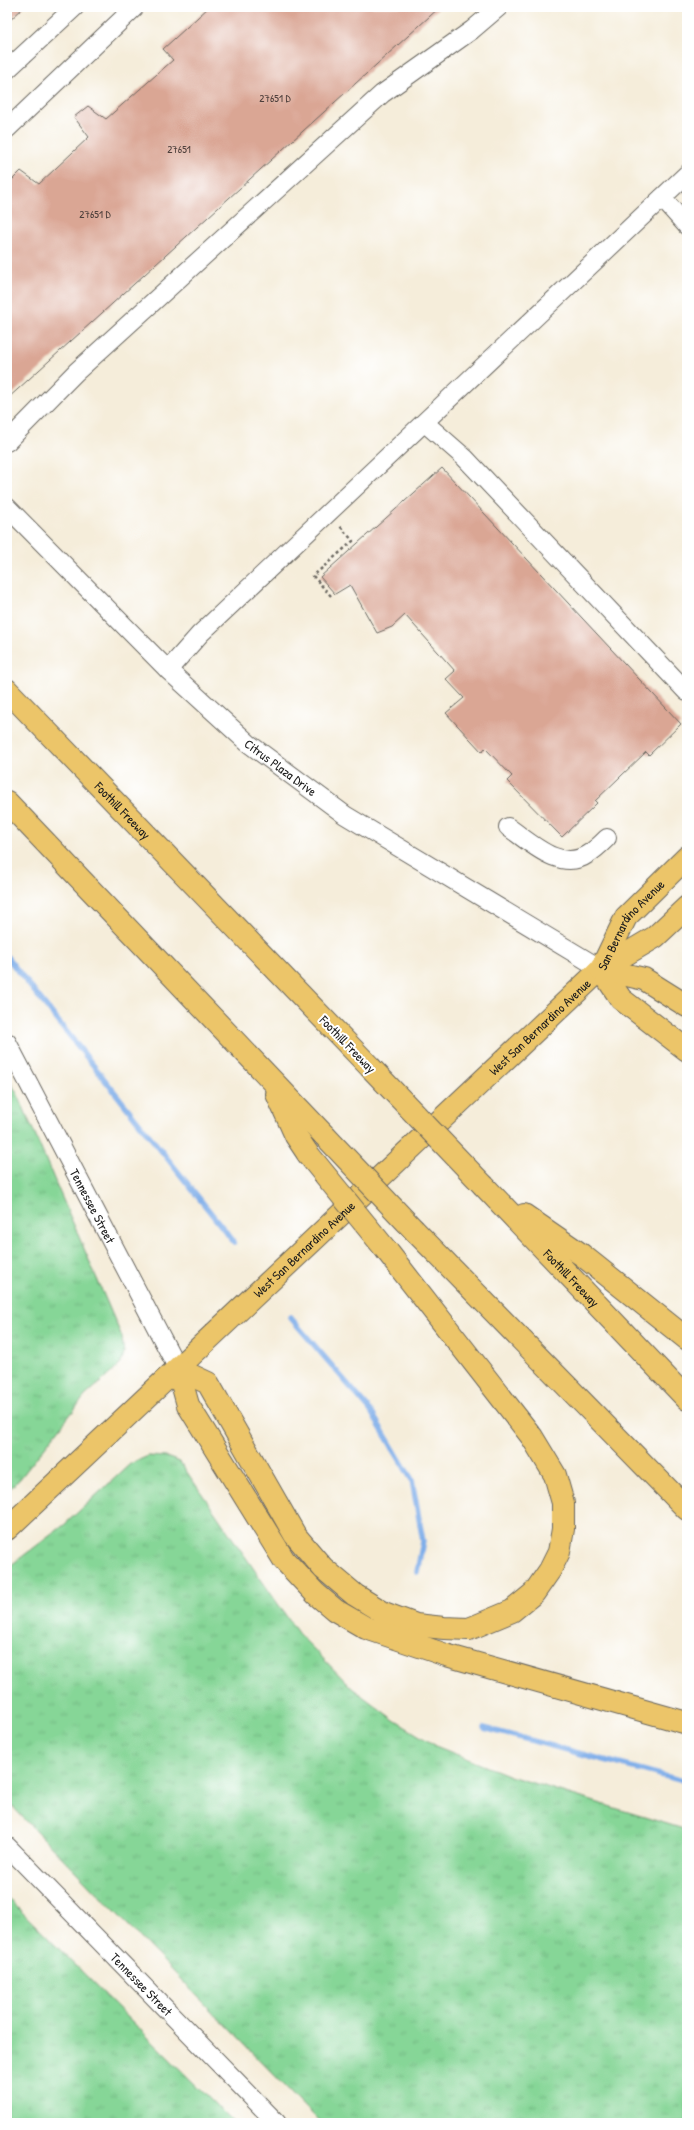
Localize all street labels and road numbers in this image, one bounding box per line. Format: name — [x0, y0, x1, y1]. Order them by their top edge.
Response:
street label: Citrus Plaza Drive — [241, 734, 320, 800]
street label: Foothill Freeway — [90, 777, 155, 843]
street label: San Bernardino Avenue — [593, 875, 668, 973]
street label: West San Bernardino Avenue — [485, 974, 594, 1079]
street label: Foothill Freeway — [315, 1011, 380, 1077]
street label: Tennessee Street — [66, 1165, 120, 1247]
street label: West San Bernardino Avenue — [249, 1197, 359, 1302]
street label: Foothill Freeway — [539, 1244, 604, 1311]
street label: Tennessee Street — [107, 1949, 177, 2020]

